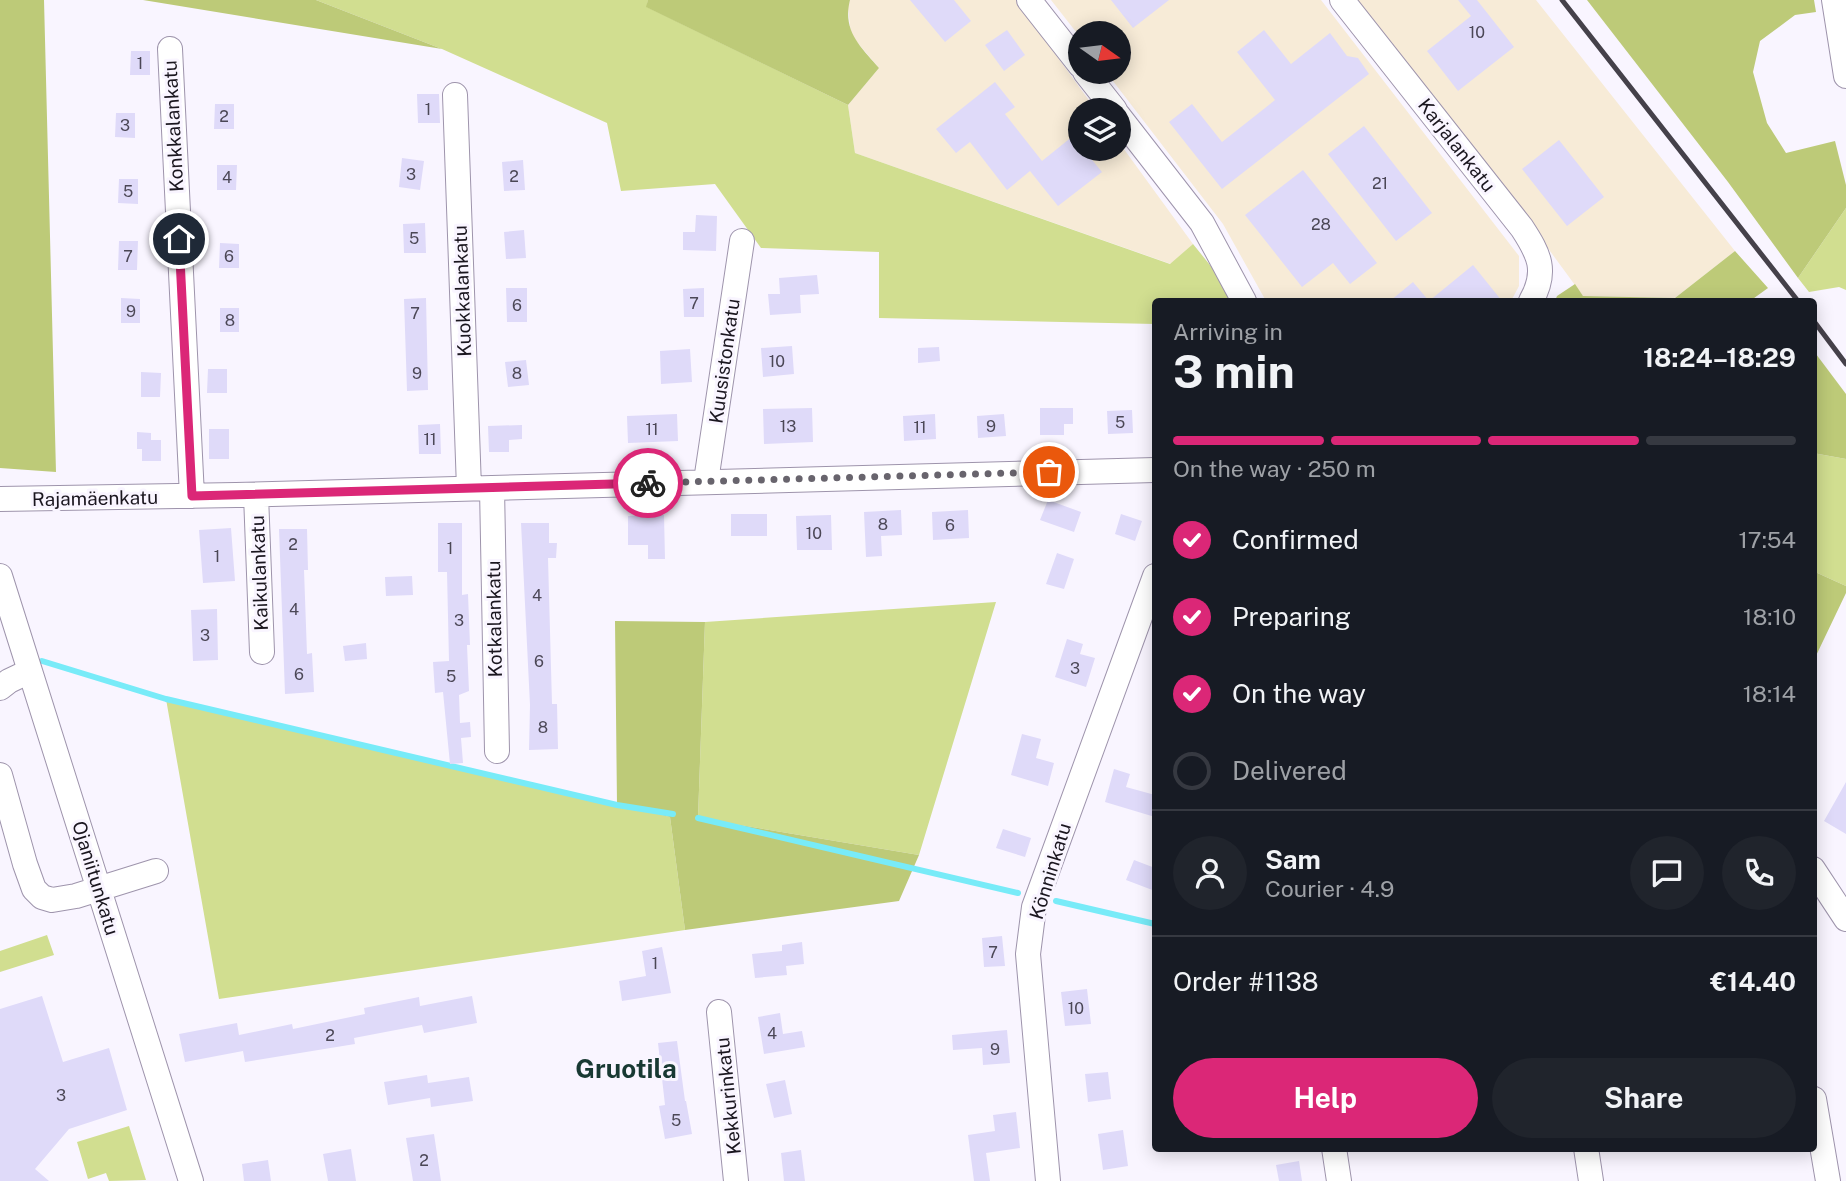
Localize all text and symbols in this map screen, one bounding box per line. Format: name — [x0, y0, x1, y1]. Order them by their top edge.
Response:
north arrow — [1068, 21, 1130, 84]
map controls — [1068, 21, 1131, 161]
house number: 10 — [1469, 23, 1485, 42]
house number: 1 — [137, 54, 143, 73]
street label: Konkkalankatu — [159, 60, 187, 192]
street label: Karjalankatu — [1414, 94, 1500, 196]
button: layers — [1068, 98, 1131, 161]
house number: 1 — [425, 100, 431, 119]
house number: 2 — [219, 107, 229, 126]
house number: 3 — [120, 116, 130, 135]
house number: 3 — [406, 165, 416, 184]
house number: 2 — [509, 167, 519, 186]
house number: 4 — [222, 168, 232, 187]
house number: 21 — [1372, 174, 1388, 193]
house number: 5 — [123, 182, 133, 201]
pin — [149, 209, 209, 269]
house number: 28 — [1311, 215, 1331, 234]
icon: home — [160, 220, 198, 258]
street label: Kuokkalankatu — [449, 225, 475, 357]
house number: 5 — [409, 229, 419, 248]
house number: 7 — [123, 247, 133, 266]
house number: 6 — [224, 247, 234, 266]
house number: 7 — [689, 294, 699, 313]
house number: 6 — [512, 296, 522, 315]
street label: Kuusistonkatu — [704, 297, 744, 425]
house number: 9 — [126, 302, 136, 321]
house number: 7 — [410, 304, 420, 323]
house number: 8 — [225, 311, 235, 330]
text: Arriving in — [1173, 318, 1283, 345]
text: 18:24–18:29 — [1643, 342, 1796, 373]
text: 3 min — [1173, 344, 1295, 398]
house number: 10 — [769, 352, 785, 371]
house number: 9 — [412, 364, 422, 383]
house number: 8 — [512, 364, 522, 383]
house number: 5 — [1115, 413, 1125, 432]
house number: 13 — [780, 417, 796, 436]
house number: 9 — [986, 417, 996, 436]
house number: 11 — [913, 418, 927, 437]
house number: 11 — [645, 420, 659, 439]
house number: 11 — [423, 430, 437, 449]
pin — [1019, 442, 1079, 502]
courier — [613, 448, 683, 518]
icon: bag — [1030, 453, 1068, 491]
text: On the way · 250 m — [1173, 455, 1376, 482]
icon: bike — [629, 464, 667, 502]
street label: Rajamäenkatu — [32, 486, 158, 510]
street label: Kaikulankatu — [246, 515, 272, 631]
house number: 8 — [878, 515, 888, 534]
house number: 6 — [945, 516, 955, 535]
icon: check — [1173, 521, 1211, 559]
house number: 10 — [806, 524, 822, 543]
text: Confirmed — [1232, 524, 1359, 555]
text: 17:54 — [1738, 526, 1796, 553]
house number: 2 — [288, 535, 298, 554]
house number: 1 — [447, 539, 453, 558]
house number: 1 — [214, 547, 220, 566]
street label: Kotkalankatu — [482, 560, 506, 678]
house number: 4 — [532, 586, 542, 605]
icon: check — [1173, 598, 1211, 636]
house number: 4 — [289, 600, 299, 619]
text: Preparing — [1232, 601, 1351, 632]
text: 18:10 — [1743, 603, 1796, 630]
house number: 3 — [454, 611, 464, 630]
house number: 3 — [200, 626, 210, 645]
house number: 6 — [534, 652, 544, 671]
house number: 3 — [1070, 659, 1080, 678]
house number: 6 — [294, 665, 304, 684]
house number: 5 — [446, 667, 456, 686]
icon: check — [1173, 675, 1211, 713]
text: On the way — [1232, 678, 1366, 709]
text: 18:14 — [1743, 680, 1796, 707]
house number: 8 — [538, 718, 548, 737]
text: Delivered — [1232, 755, 1347, 786]
street label: Ojaniitunkatu — [68, 818, 124, 938]
street label: Könninkatu — [1025, 820, 1075, 922]
button: person — [1173, 836, 1247, 910]
button: chat — [1630, 836, 1704, 910]
button: phone — [1722, 836, 1796, 910]
text: Sam — [1265, 844, 1321, 875]
text: Courier · 4.9 — [1265, 875, 1394, 902]
house number: 7 — [988, 943, 998, 962]
house number: 1 — [652, 954, 658, 973]
text: Order #1138 — [1173, 966, 1318, 997]
text: €14.40 — [1710, 966, 1796, 997]
house number: 10 — [1068, 999, 1084, 1018]
house number: 4 — [767, 1024, 777, 1043]
house number: 2 — [325, 1026, 335, 1045]
street label: Kekkurinkatu — [711, 1036, 745, 1156]
house number: 9 — [990, 1040, 1000, 1059]
district label: Gruotila — [575, 1053, 677, 1084]
button: Help — [1173, 1058, 1478, 1138]
button: Share — [1492, 1058, 1796, 1138]
house number: 3 — [56, 1086, 66, 1105]
house number: 5 — [671, 1111, 681, 1130]
house number: 2 — [419, 1151, 429, 1170]

